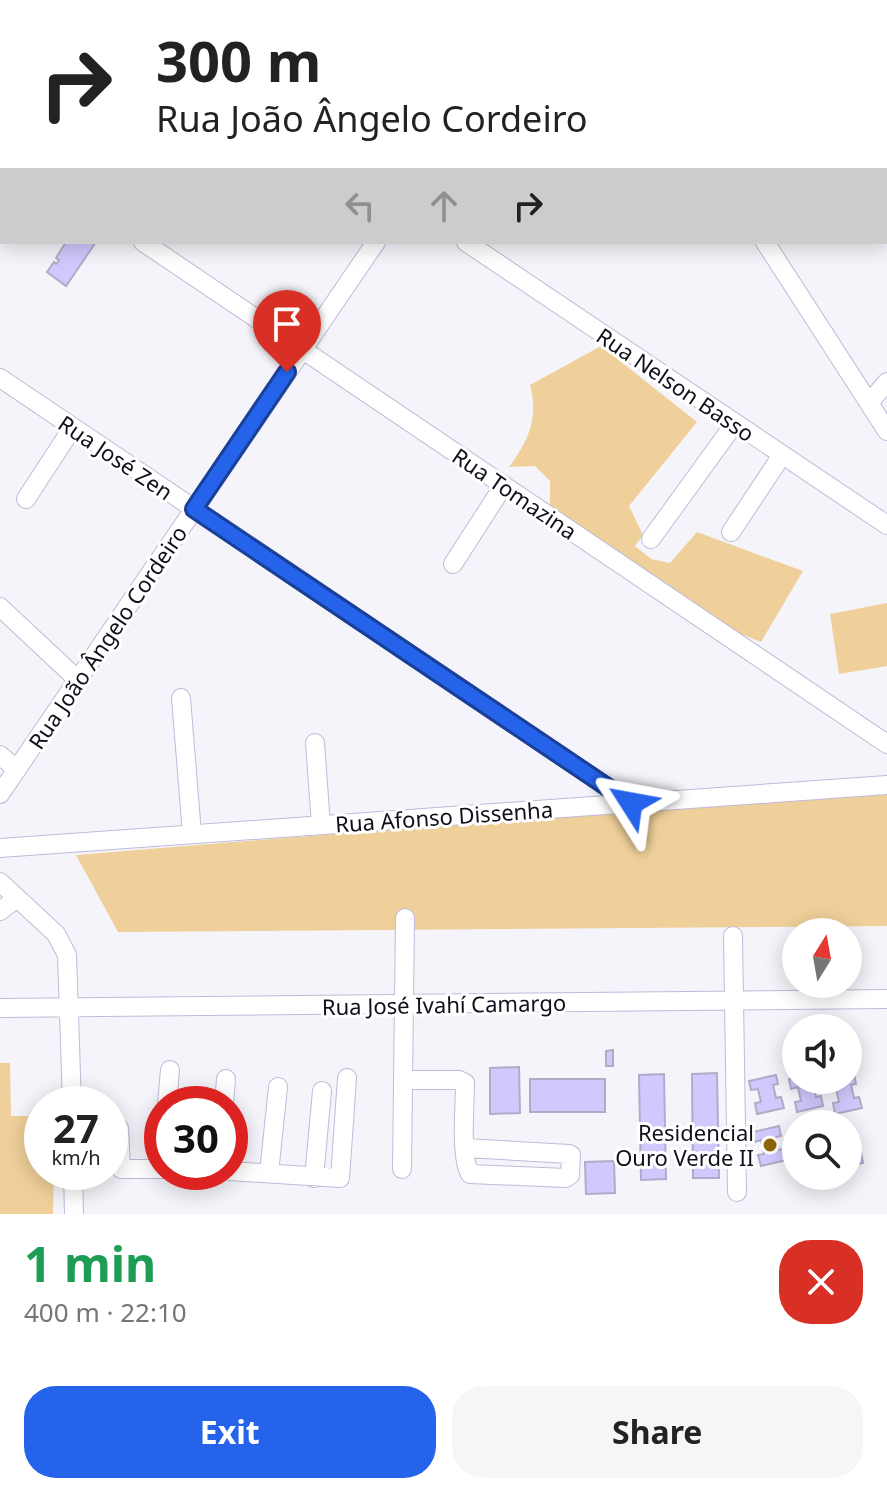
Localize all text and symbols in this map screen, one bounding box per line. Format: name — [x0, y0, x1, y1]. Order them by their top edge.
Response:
text: 300 m — [156, 22, 321, 98]
icon: right — [24, 32, 128, 136]
text: Rua João Ângelo Cordeiro — [156, 94, 588, 143]
icon: left — [338, 184, 382, 228]
icon: ahead — [422, 184, 466, 228]
icon: right — [506, 184, 550, 228]
pin — [253, 290, 321, 372]
icon: arrive — [265, 302, 309, 346]
street label: Rua Nelson Basso — [591, 320, 761, 448]
street label: Rua José Zen — [53, 408, 179, 506]
street label: Rua Tomazina — [447, 440, 583, 546]
street label: Rua João Ângelo Cordeiro — [21, 519, 193, 755]
position arrow — [589, 761, 673, 845]
street label: Rua Afonso Dissenha — [334, 793, 554, 839]
north arrow — [782, 918, 862, 998]
map controls — [782, 918, 862, 1190]
street label: Rua José Ivahí Camargo — [322, 987, 566, 1021]
button: sound — [782, 1014, 862, 1094]
speed limit sign: 30 — [144, 1086, 248, 1190]
text: 27 — [53, 1100, 99, 1155]
button: search — [782, 1110, 862, 1190]
place label: Residencial Ouro Verde II — [615, 1117, 754, 1172]
marker: Residencial Ouro Verde II — [761, 1136, 779, 1154]
text: km/h — [51, 1144, 101, 1171]
text: 1 min — [24, 1231, 156, 1296]
button: close — [779, 1240, 863, 1324]
text: 400 m · 22:10 — [24, 1294, 187, 1330]
button: Exit — [24, 1386, 436, 1478]
button: Share — [452, 1386, 863, 1478]

